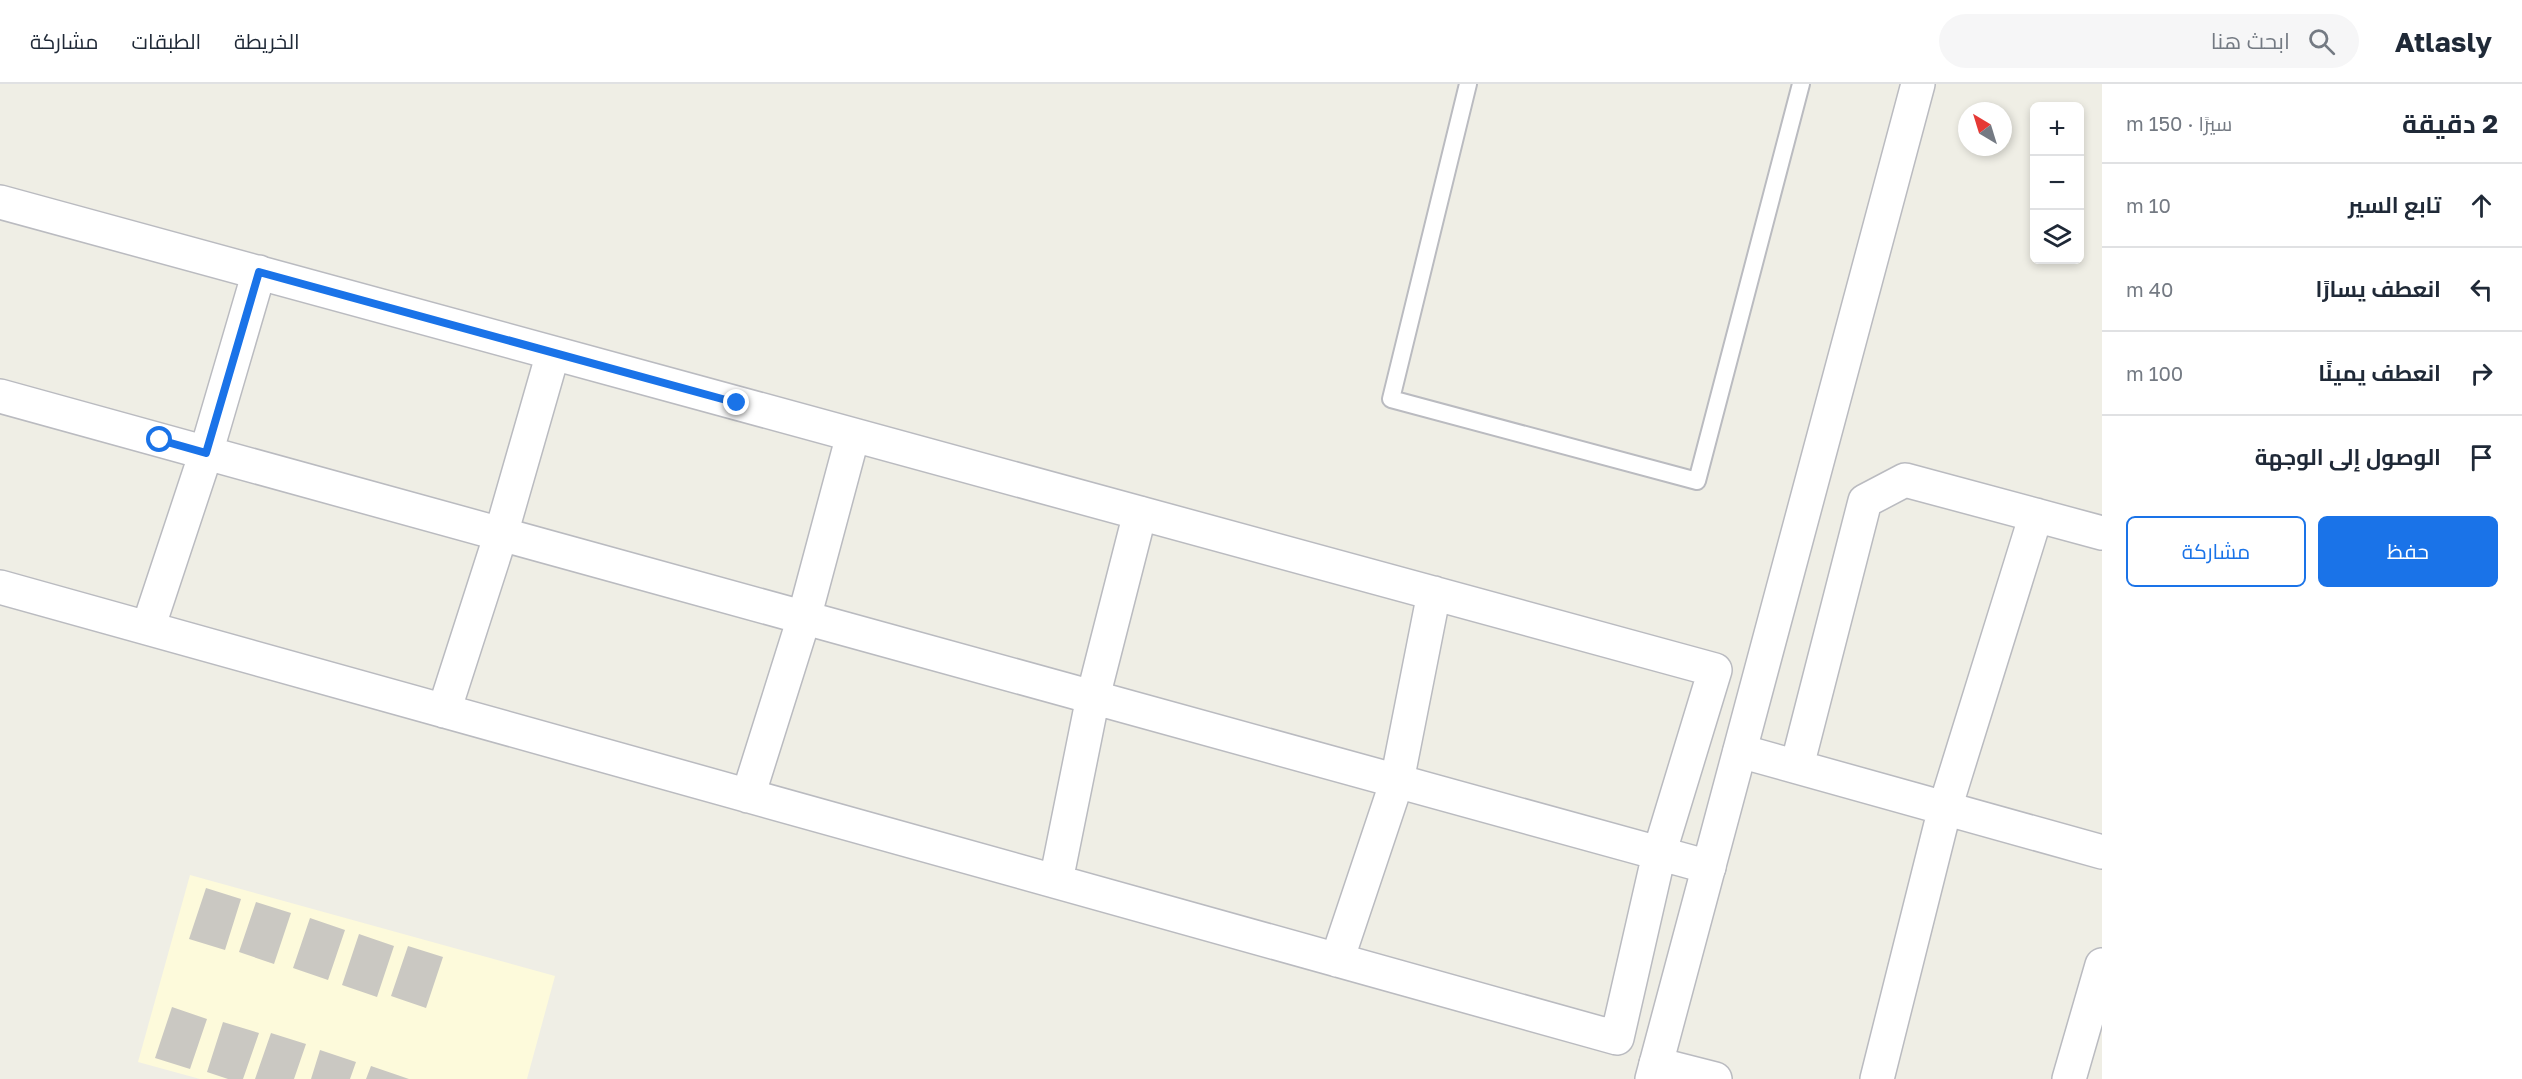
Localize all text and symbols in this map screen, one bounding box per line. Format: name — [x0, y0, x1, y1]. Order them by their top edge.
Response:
search box — [1939, 14, 2359, 68]
icon: search — [2305, 25, 2338, 58]
text: Atlasly — [2395, 25, 2492, 58]
text: ابحث هنا — [2211, 27, 2290, 54]
text: مشاركة — [30, 28, 99, 54]
text: الطبقات — [132, 28, 201, 54]
text: الخريطة — [234, 28, 300, 54]
north arrow — [1958, 102, 2012, 156]
map controls — [2030, 102, 2084, 264]
button: + — [2030, 102, 2084, 156]
text: 2 دقيقة — [2402, 108, 2498, 139]
text: سيرًا · 150 m — [2126, 111, 2232, 135]
button: − — [2030, 156, 2084, 210]
icon: ahead — [2465, 189, 2498, 222]
text: تابع السير — [2348, 191, 2441, 218]
text: 10 m — [2126, 193, 2171, 217]
button: layers — [2030, 210, 2084, 264]
icon: left — [2465, 273, 2498, 306]
text: انعطف يسارًا — [2316, 275, 2441, 302]
text: 40 m — [2126, 277, 2173, 301]
icon: right — [2465, 357, 2498, 390]
text: انعطف يمينًا — [2318, 359, 2441, 386]
text: 100 m — [2126, 361, 2183, 385]
route end — [723, 389, 749, 415]
route start — [146, 426, 172, 452]
icon: arrive — [2465, 441, 2498, 474]
text: الوصول إلى الوجهة — [2255, 443, 2441, 470]
button: مشاركة — [2126, 516, 2306, 587]
button: حفظ — [2318, 516, 2498, 587]

